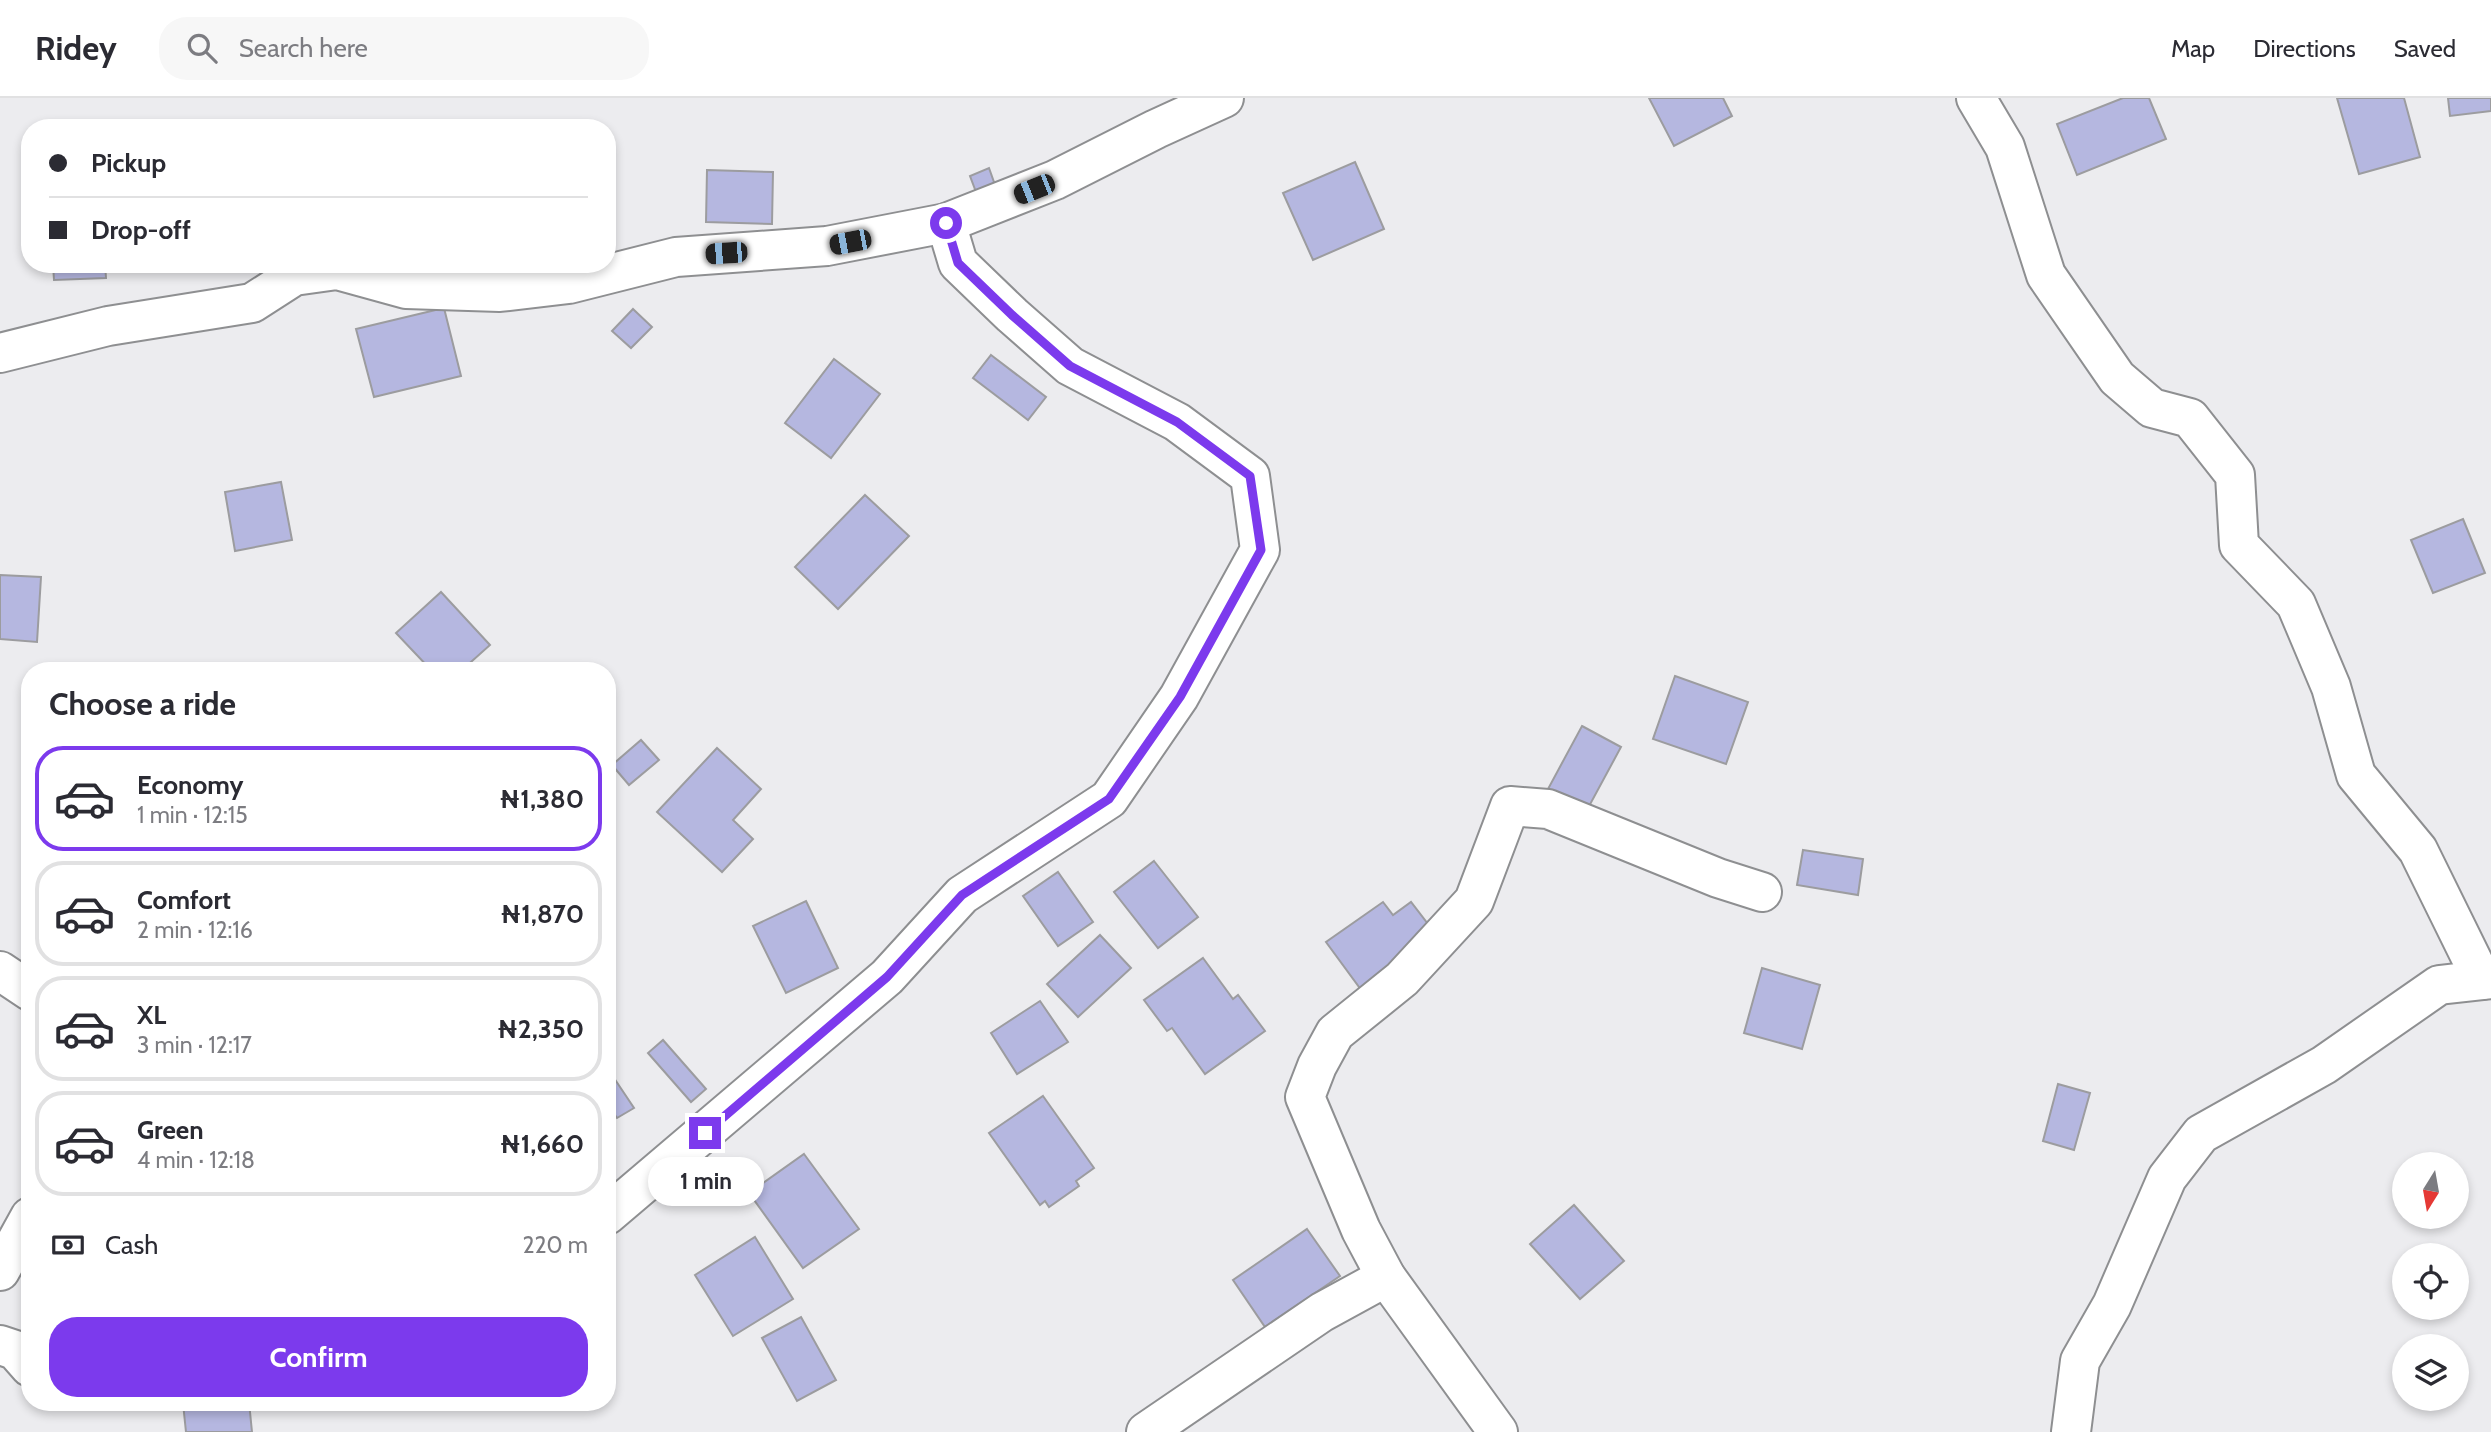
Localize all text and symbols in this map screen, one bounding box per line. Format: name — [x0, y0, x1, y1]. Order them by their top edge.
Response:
search box — [159, 17, 649, 80]
text: Ridey — [35, 28, 117, 68]
icon: search — [183, 29, 221, 67]
text: Search here — [239, 32, 368, 64]
text: Map — [2171, 34, 2215, 63]
text: Directions — [2253, 34, 2356, 63]
text: Saved — [2394, 34, 2456, 63]
text: Pickup — [91, 147, 166, 179]
car — [1011, 171, 1058, 207]
route start — [930, 207, 962, 239]
text: Drop-off — [91, 214, 191, 246]
car — [828, 228, 873, 256]
car — [705, 241, 748, 265]
text: Choose a ride — [49, 684, 236, 723]
icon: car — [53, 767, 116, 830]
text: Economy — [137, 769, 243, 801]
text: ₦1,380 — [499, 783, 584, 815]
text: 1 min · 12:15 — [137, 801, 248, 829]
icon: car — [53, 882, 116, 945]
text: Comfort — [137, 884, 231, 916]
text: ₦1,870 — [500, 898, 584, 930]
text: 2 min · 12:16 — [137, 916, 253, 944]
icon: car — [53, 997, 116, 1060]
text: XL — [137, 999, 166, 1031]
text: ₦2,350 — [497, 1013, 584, 1045]
text: 3 min · 12:17 — [137, 1031, 252, 1059]
icon: car — [53, 1112, 116, 1175]
text: Green — [137, 1114, 204, 1146]
route end — [689, 1117, 721, 1149]
text: ₦1,660 — [500, 1128, 584, 1160]
text: 4 min · 12:18 — [137, 1146, 255, 1174]
north arrow — [2392, 1152, 2469, 1228]
map controls — [2392, 1152, 2469, 1411]
callout: 1 min — [647, 1158, 763, 1206]
text: 1 min — [680, 1167, 732, 1195]
icon: cash — [49, 1226, 87, 1264]
text: Cash — [105, 1229, 158, 1261]
text: 220 m — [522, 1231, 588, 1259]
button: locate — [2392, 1243, 2469, 1320]
button: Confirm — [49, 1317, 588, 1397]
button: layers — [2392, 1334, 2469, 1411]

